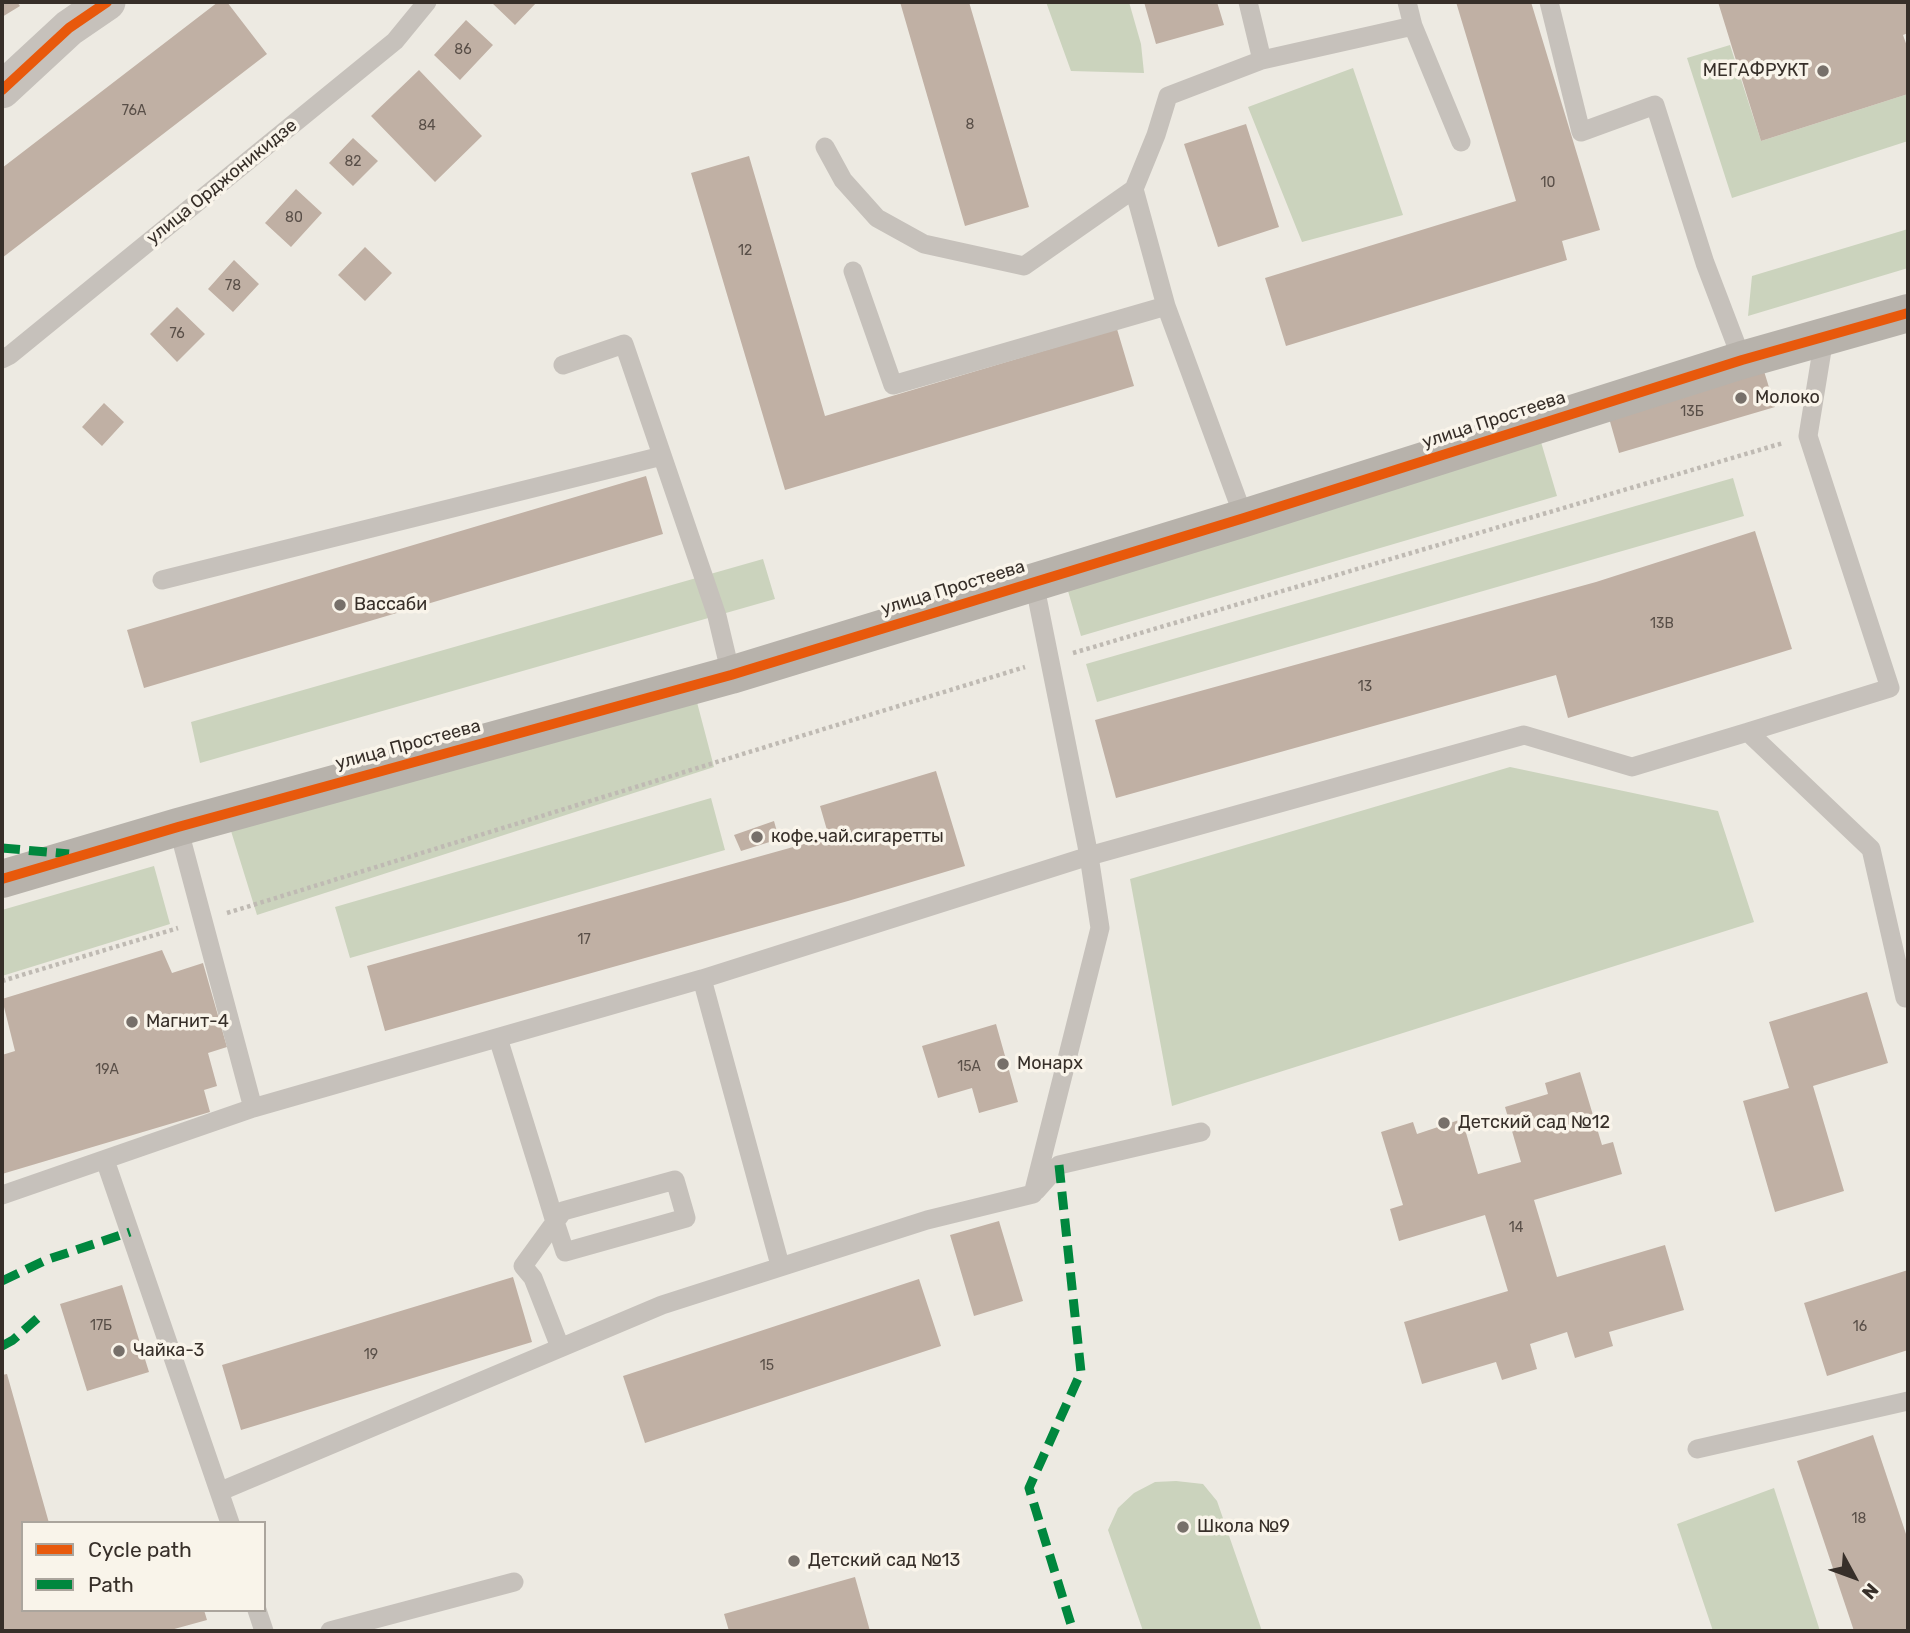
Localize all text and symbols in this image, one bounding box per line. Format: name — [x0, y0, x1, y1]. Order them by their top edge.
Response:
house number: 86 — [454, 42, 472, 58]
place label: МЕГАФРУКТ — [1703, 60, 1809, 82]
marker: МЕГАФРУКТ — [1815, 63, 1831, 79]
house number: 76А — [122, 103, 146, 119]
street label: улица Орджоникидзе — [142, 115, 302, 249]
house number: 8 — [966, 117, 974, 133]
house number: 84 — [418, 118, 436, 134]
house number: 82 — [344, 154, 362, 170]
house number: 10 — [1541, 175, 1555, 191]
house number: 80 — [285, 210, 303, 226]
house number: 12 — [738, 243, 752, 259]
house number: 78 — [225, 278, 241, 294]
house number: 76 — [169, 326, 185, 342]
street label: улица Простеева — [1420, 387, 1568, 453]
place label: Молоко — [1755, 387, 1820, 409]
marker: Молоко — [1733, 390, 1749, 406]
house number: 13Б — [1680, 404, 1704, 420]
street label: улица Простеева — [878, 556, 1028, 620]
place label: Вассаби — [354, 594, 427, 616]
marker: Вассаби — [332, 597, 348, 613]
house number: 13В — [1650, 616, 1674, 632]
house number: 13 — [1358, 679, 1372, 695]
street label: улица Простеева — [333, 715, 483, 775]
place label: кофе.чай.сигаретты — [771, 826, 944, 848]
marker: кофе.чай.сигаретты — [749, 829, 765, 845]
house number: 17 — [577, 932, 591, 948]
place label: Магнит-4 — [146, 1011, 229, 1033]
marker: Магнит-4 — [124, 1014, 140, 1030]
place label: Монарх — [1017, 1053, 1083, 1075]
marker: Монарх — [995, 1056, 1011, 1072]
house number: 15А — [957, 1059, 981, 1075]
house number: 19А — [95, 1062, 119, 1078]
place label: Детский сад №12 — [1458, 1112, 1610, 1134]
marker: Детский сад №12 — [1436, 1115, 1452, 1131]
house number: 14 — [1509, 1220, 1523, 1236]
house number: 17Б — [90, 1318, 112, 1334]
house number: 16 — [1853, 1319, 1867, 1335]
place label: Чайка-3 — [133, 1340, 204, 1362]
marker: Чайка-3 — [111, 1343, 127, 1359]
house number: 19 — [364, 1347, 378, 1363]
house number: 15 — [760, 1358, 774, 1374]
house number: 18 — [1852, 1511, 1866, 1527]
place label: Школа №9 — [1197, 1516, 1290, 1538]
marker: Школа №9 — [1175, 1519, 1191, 1535]
legend — [21, 1521, 266, 1612]
text: Cycle path — [88, 1537, 192, 1562]
north arrow — [1819, 1542, 1889, 1612]
place label: Детский сад №13 — [808, 1550, 960, 1572]
marker: Детский сад №13 — [786, 1553, 802, 1569]
text: Path — [88, 1572, 134, 1597]
text: N — [1857, 1578, 1883, 1604]

